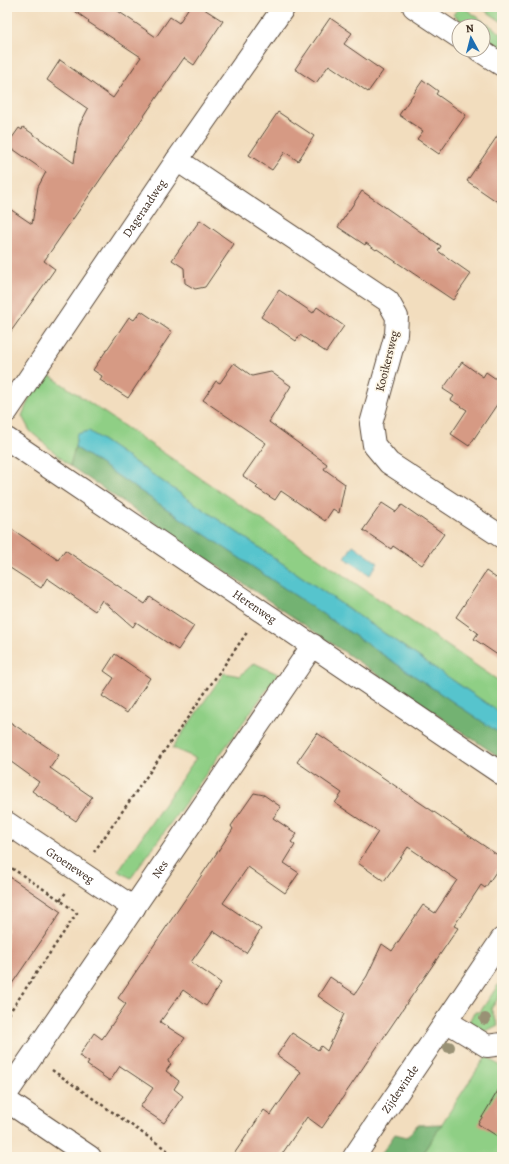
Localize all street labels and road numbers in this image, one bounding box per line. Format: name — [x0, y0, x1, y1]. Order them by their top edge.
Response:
street label: Dageraadweg — [119, 176, 170, 240]
street label: Kooikersweg — [372, 329, 402, 393]
street label: Herenweg — [229, 586, 280, 627]
street label: Groeneweg — [43, 843, 98, 887]
street label: Nes — [148, 857, 172, 881]
street label: Zijdewinde — [378, 1062, 422, 1117]

